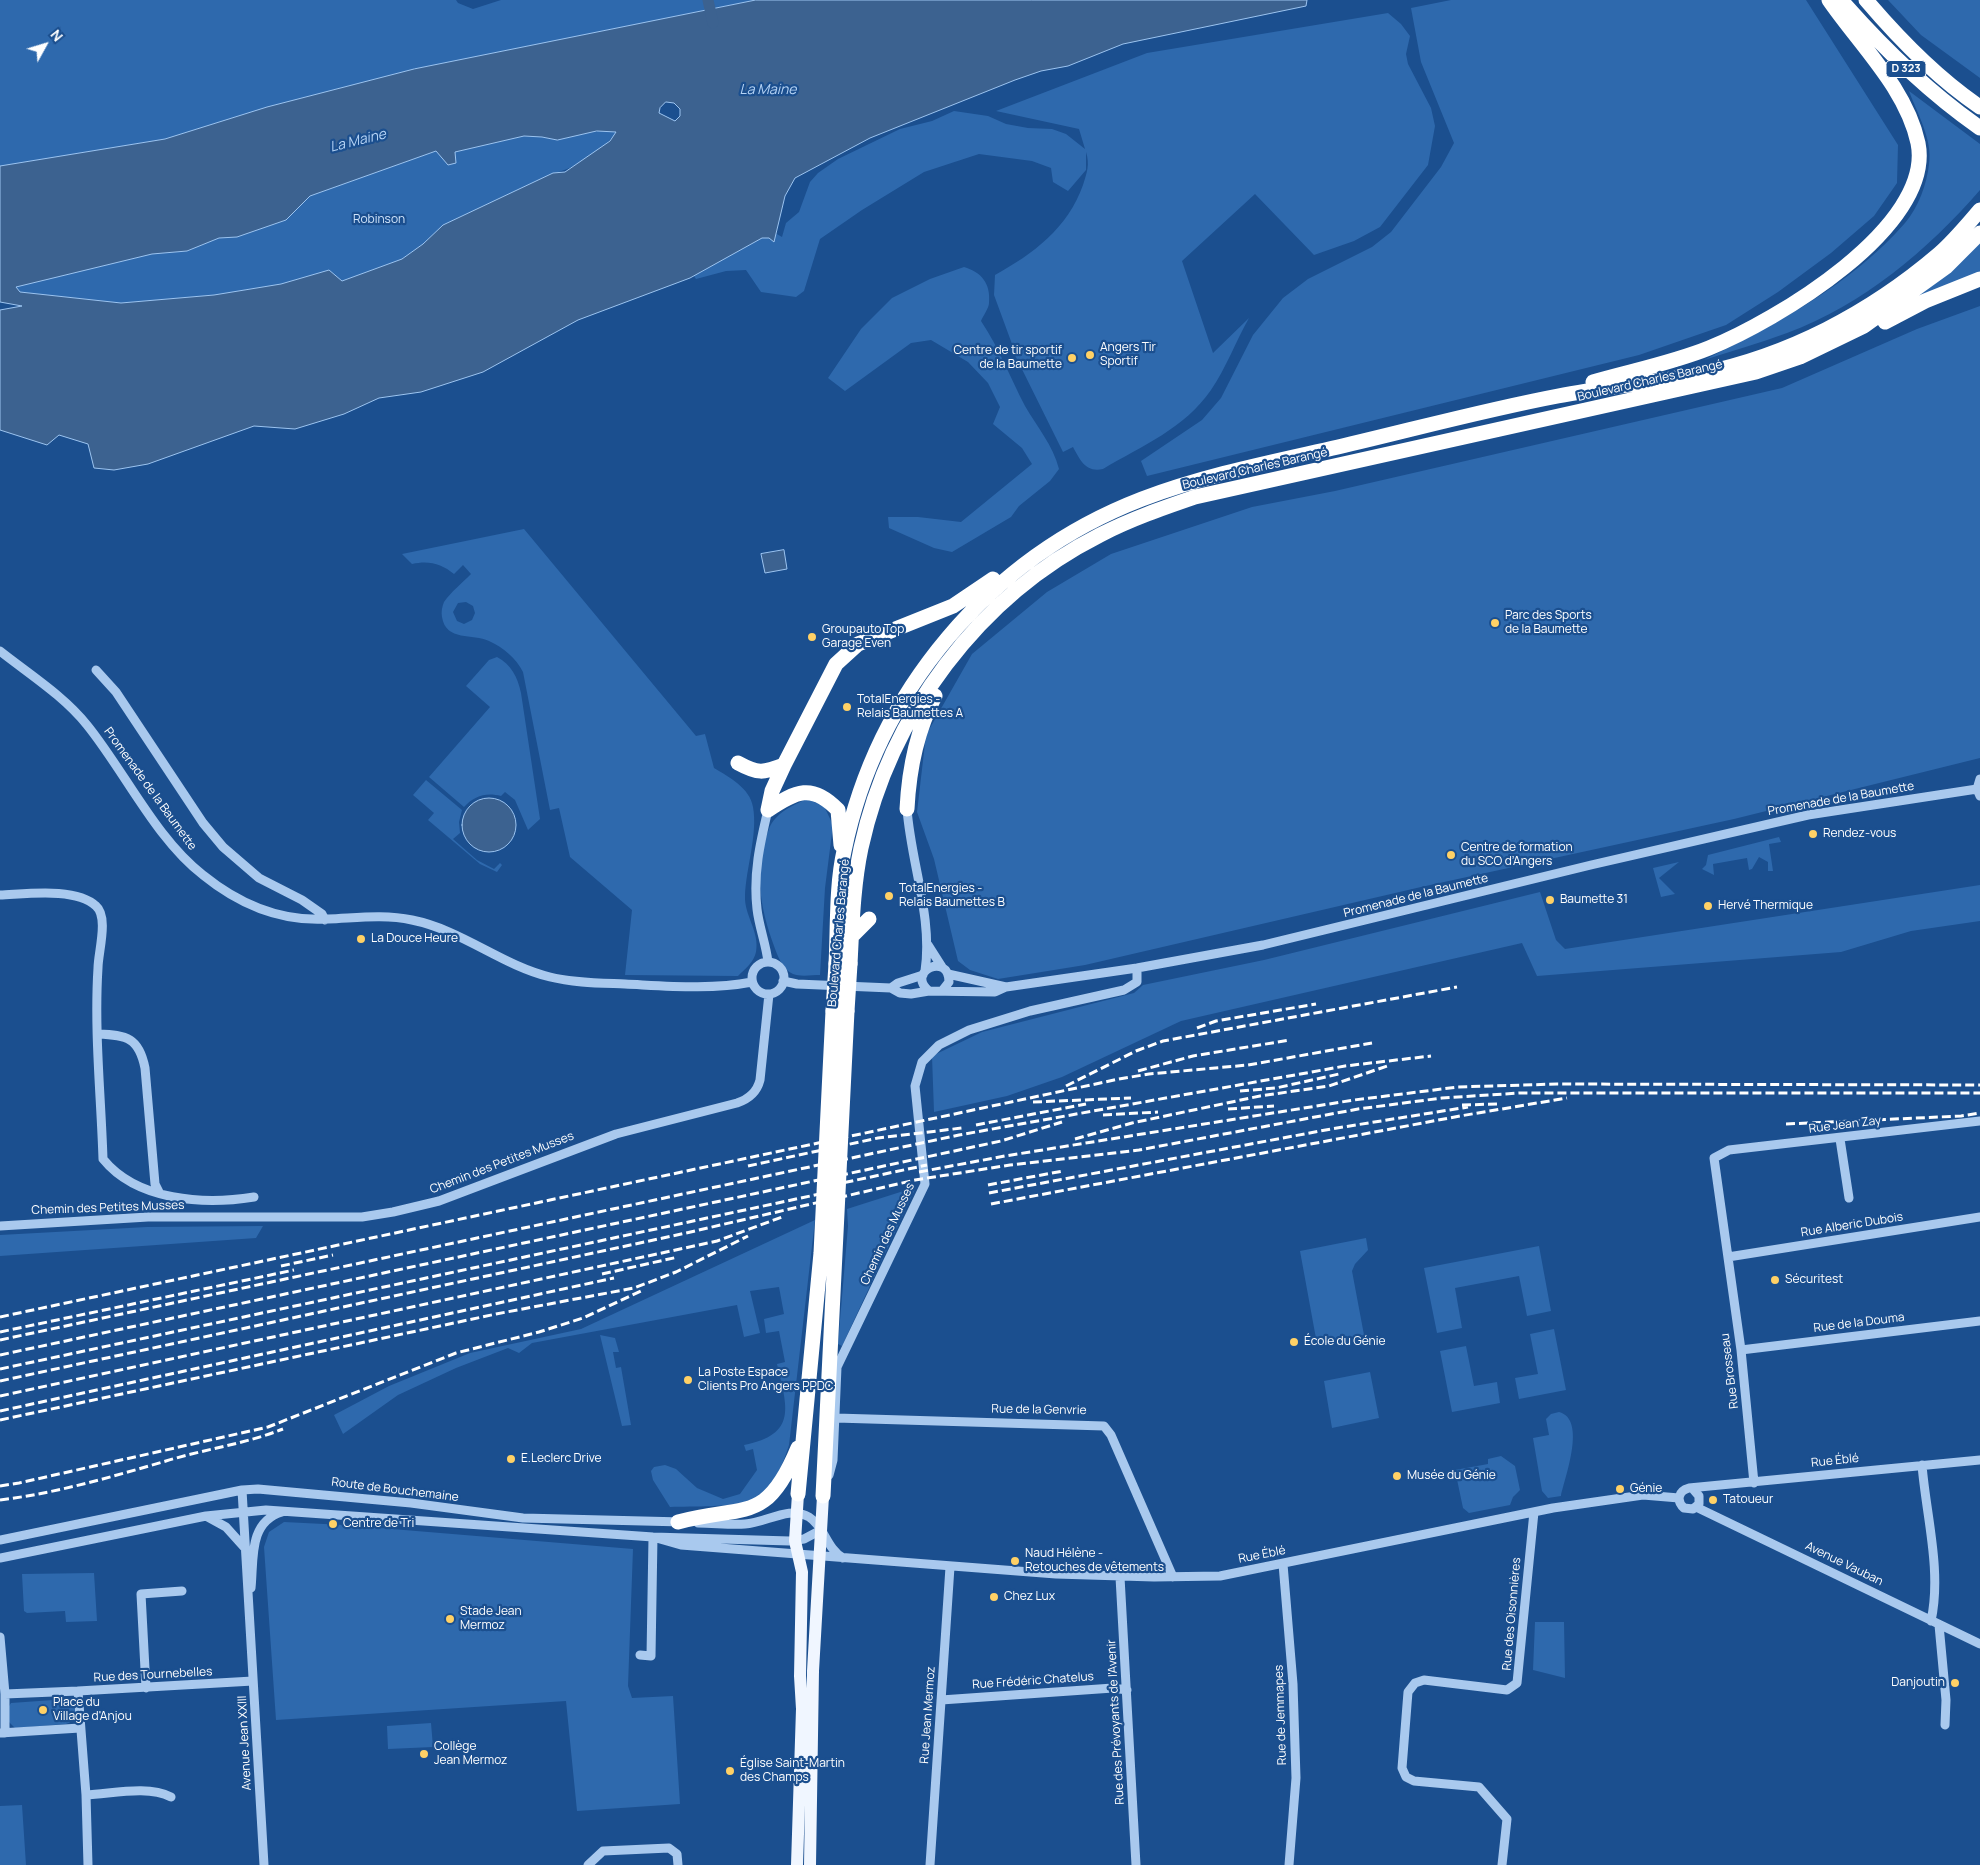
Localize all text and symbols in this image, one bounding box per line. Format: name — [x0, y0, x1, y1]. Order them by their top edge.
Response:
north arrow — [20, 20, 70, 70]
text: N — [46, 25, 68, 45]
road number: D 323 — [1886, 61, 1926, 78]
water label: La Maine — [740, 82, 796, 98]
water label: La Maine — [328, 126, 388, 156]
park label: Robinson — [353, 213, 405, 227]
place label: Angers Tir Sportif — [1100, 341, 1156, 369]
place label: Centre de tir sportif de la Baumette — [953, 344, 1062, 372]
marker: Angers Tir Sportif — [1084, 349, 1096, 361]
marker: Centre de tir sportif de la Baumette — [1066, 352, 1078, 364]
street label: Boulevard Charles Barangé — [1576, 357, 1724, 405]
street label: Boulevard Charles Barangé — [1181, 445, 1329, 493]
place label: Parc des Sports de la Baumette — [1505, 609, 1592, 637]
marker: Parc des Sports de la Baumette — [1489, 617, 1501, 629]
place label: Groupauto Top Garage Even — [822, 623, 904, 651]
marker: Groupauto Top Garage Even — [806, 631, 818, 643]
place label: TotalEnergies - Relais Baumettes A — [857, 693, 963, 721]
marker: TotalEnergies - Relais Baumettes A — [841, 701, 853, 713]
street label: Promenade de la Baumette — [101, 725, 199, 853]
street label: Promenade de la Baumette — [1767, 779, 1915, 819]
place label: Rendez-vous — [1823, 827, 1896, 841]
marker: Rendez-vous — [1807, 828, 1819, 840]
place label: Centre de formation du SCO d’Angers — [1461, 841, 1573, 869]
marker: Centre de formation du SCO d’Angers — [1445, 849, 1457, 861]
street label: Boulevard Charles Barangé — [825, 858, 853, 1008]
street label: Promenade de la Baumette — [1342, 871, 1490, 921]
place label: TotalEnergies - Relais Baumettes B — [899, 882, 1005, 910]
marker: TotalEnergies - Relais Baumettes B — [883, 890, 895, 902]
place label: Baumette 31 — [1560, 893, 1628, 907]
marker: Baumette 31 — [1544, 894, 1556, 906]
place label: Hervé Thermique — [1718, 899, 1813, 913]
marker: Hervé Thermique — [1702, 900, 1714, 912]
place label: La Douce Heure — [371, 932, 458, 946]
marker: La Douce Heure — [355, 933, 367, 945]
street label: Rue Jean Zay — [1808, 1113, 1882, 1137]
street label: Chemin des Petites Musses — [428, 1129, 576, 1197]
street label: Chemin des Musses — [858, 1181, 918, 1287]
street label: Chemin des Petites Musses — [31, 1198, 185, 1218]
street label: Rue Alberic Dubois — [1800, 1210, 1904, 1240]
place label: Sécuritest — [1785, 1273, 1843, 1287]
marker: Sécuritest — [1769, 1274, 1781, 1286]
street label: Rue de la Douma — [1813, 1310, 1905, 1336]
street label: Rue Brosseau — [1718, 1332, 1742, 1410]
place label: École du Génie — [1304, 1335, 1385, 1349]
marker: École du Génie — [1288, 1336, 1300, 1348]
place label: La Poste Espace Clients Pro Angers PPDC — [698, 1366, 833, 1394]
marker: La Poste Espace Clients Pro Angers PPDC — [682, 1374, 694, 1386]
street label: Rue de la Genvrie — [991, 1402, 1087, 1418]
street label: Rue Éblé — [1810, 1451, 1860, 1471]
place label: E.Leclerc Drive — [521, 1452, 602, 1466]
marker: E.Leclerc Drive — [505, 1453, 517, 1465]
place label: Musée du Génie — [1407, 1469, 1496, 1483]
marker: Musée du Génie — [1391, 1470, 1403, 1482]
street label: Route de Bouchemaine — [330, 1475, 460, 1505]
place label: Génie — [1630, 1482, 1662, 1496]
marker: Génie — [1614, 1483, 1626, 1495]
place label: Tatoueur — [1723, 1493, 1773, 1507]
marker: Tatoueur — [1707, 1494, 1719, 1506]
place label: Centre de Tri — [343, 1517, 414, 1531]
marker: Centre de Tri — [327, 1518, 339, 1530]
street label: Avenue Vauban — [1803, 1539, 1885, 1589]
street label: Rue Éblé — [1237, 1543, 1287, 1567]
place label: Naud Hélène - Retouches de vêtements — [1025, 1547, 1164, 1575]
marker: Naud Hélène - Retouches de vêtements — [1009, 1555, 1021, 1567]
street label: Rue des Oisonnières — [1500, 1557, 1524, 1671]
place label: Chez Lux — [1004, 1590, 1055, 1604]
marker: Chez Lux — [988, 1591, 1000, 1603]
place label: Stade Jean Mermoz — [460, 1605, 522, 1633]
marker: Stade Jean Mermoz — [444, 1613, 456, 1625]
street label: Rue des Prévoyants de l'Avenir — [1104, 1639, 1128, 1805]
street label: Rue des Tournebelles — [93, 1665, 213, 1685]
street label: Rue de Jemmapes — [1272, 1665, 1290, 1765]
street label: Rue Jean Mermoz — [917, 1666, 939, 1764]
street label: Rue Frédéric Chatelus — [972, 1670, 1094, 1692]
place label: Danjoutin — [1891, 1676, 1945, 1690]
marker: Danjoutin — [1949, 1677, 1961, 1689]
street label: Avenue Jean XXIII — [235, 1695, 255, 1791]
place label: Place du Village d'Anjou — [53, 1696, 132, 1724]
marker: Place du Village d'Anjou — [37, 1704, 49, 1716]
place label: Collège Jean Mermoz — [434, 1740, 507, 1768]
marker: Collège Jean Mermoz — [418, 1748, 430, 1760]
place label: Église Saint-Martin des Champs — [740, 1757, 845, 1785]
marker: Église Saint-Martin des Champs — [724, 1765, 736, 1777]

